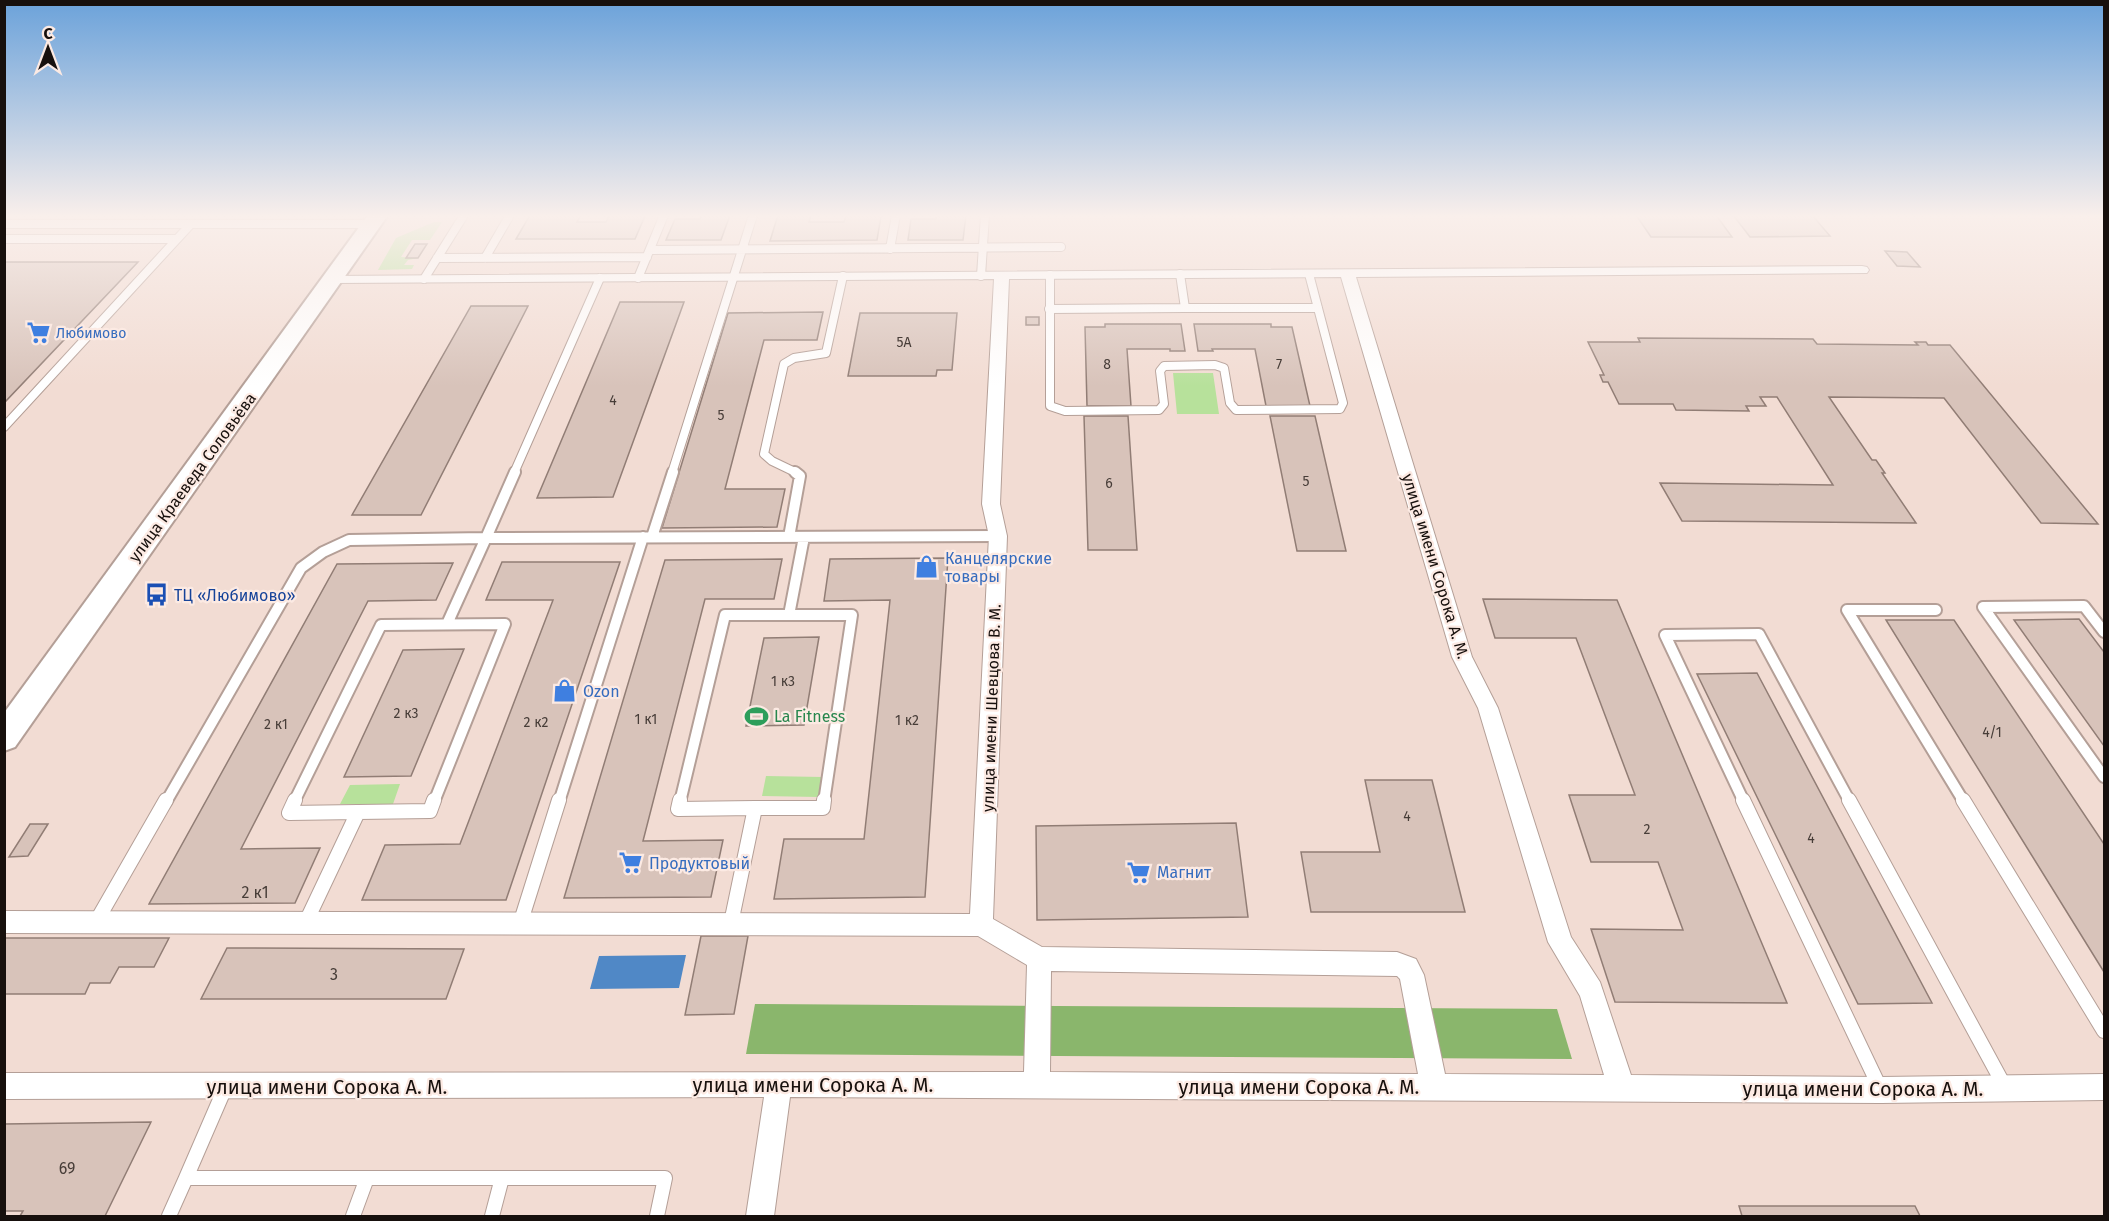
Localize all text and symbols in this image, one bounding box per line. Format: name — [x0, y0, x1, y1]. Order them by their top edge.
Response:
north arrow — [18, 18, 78, 78]
text: С — [43, 24, 53, 43]
supermarket icon: Любимово — [25, 320, 51, 346]
place label: Любимово — [56, 325, 126, 342]
house number: 5А — [896, 334, 912, 351]
house number: 8 — [1103, 356, 1111, 373]
house number: 7 — [1276, 356, 1282, 373]
street label: улица Краеведа Соловьёва — [125, 389, 260, 566]
house number: 4 — [609, 392, 617, 409]
house number: 5 — [717, 407, 725, 424]
street label: улица имени Сорока А. М. — [1398, 471, 1473, 661]
house number: 5 — [1302, 473, 1310, 490]
house number: 6 — [1105, 475, 1113, 492]
place label: Канцелярские товары — [945, 549, 1052, 586]
shop icon: Канцелярские товары — [914, 554, 940, 580]
bus stop icon: ТЦ «Любимово» — [143, 582, 169, 608]
place label: ТЦ «Любимово» — [174, 586, 295, 605]
street label: улица имени Шевцова В. М. — [978, 603, 1005, 812]
house number: 1 к3 — [771, 673, 795, 690]
shop icon: Ozon — [552, 678, 578, 704]
place label: Ozon — [583, 682, 620, 701]
sports icon: La Fitness — [743, 703, 769, 729]
house number: 2 к3 — [394, 705, 418, 722]
place label: La Fitness — [774, 707, 845, 726]
house number: 1 к1 — [635, 711, 657, 728]
house number: 1 к2 — [895, 712, 919, 729]
house number: 2 к2 — [524, 714, 548, 731]
house number: 2 к1 — [264, 716, 288, 733]
house number: 4/1 — [1982, 724, 2002, 741]
house number: 4 — [1403, 808, 1411, 825]
house number: 2 — [1644, 821, 1651, 838]
house number: 4 — [1807, 830, 1815, 847]
supermarket icon: Продуктовый — [618, 850, 644, 876]
place label: Продуктовый — [649, 854, 750, 873]
supermarket icon: Магнит — [1126, 859, 1152, 885]
place label: Магнит — [1157, 863, 1212, 882]
house number: 2 к1 — [241, 883, 269, 902]
house number: 3 — [330, 965, 338, 984]
street label: улица имени Сорока А. М. — [693, 1073, 933, 1097]
street label: улица имени Сорока А. М. — [207, 1075, 447, 1099]
street label: улица имени Сорока А. М. — [1179, 1075, 1419, 1099]
street label: улица имени Сорока А. М. — [1743, 1077, 1983, 1101]
house number: 69 — [59, 1159, 75, 1178]

